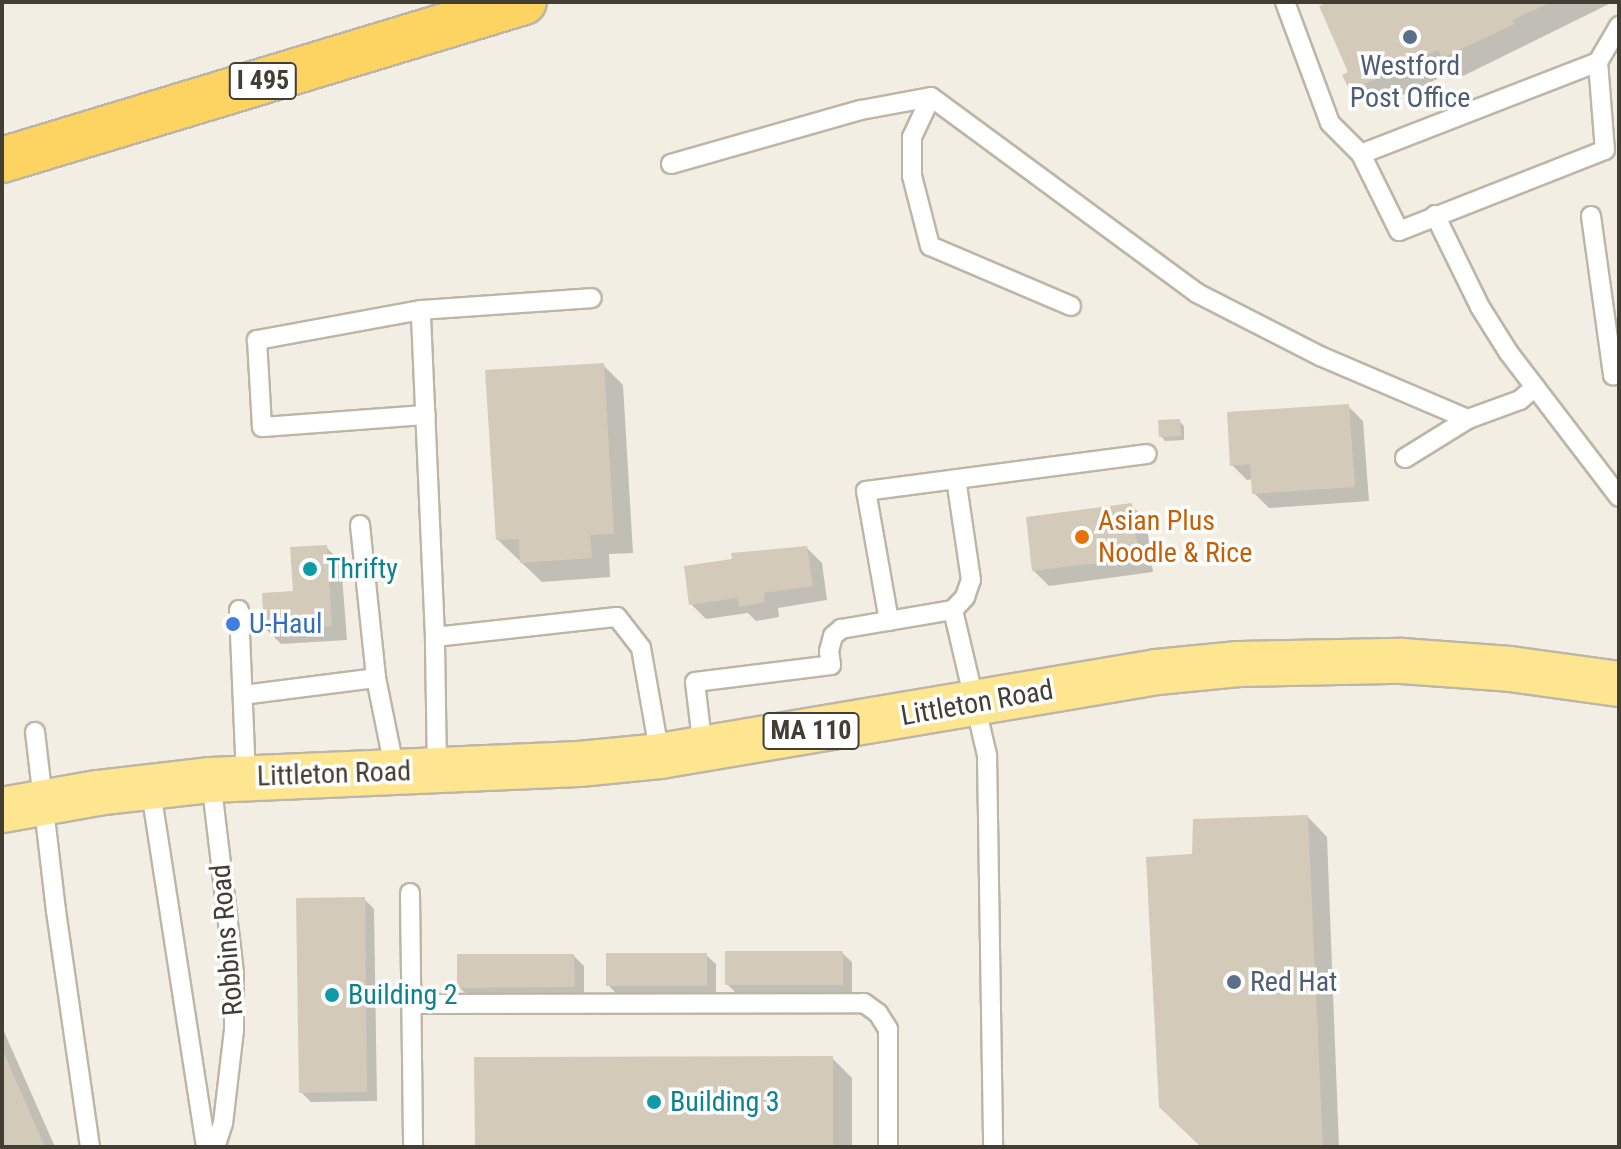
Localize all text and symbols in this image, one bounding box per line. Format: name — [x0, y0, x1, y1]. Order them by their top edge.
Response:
marker: Westford Post Office — [1401, 28, 1419, 46]
place label: Westford Post Office — [1350, 49, 1470, 115]
road number: I 495 — [227, 59, 299, 103]
place label: Asian Plus Noodle & Rice — [1098, 504, 1252, 570]
marker: Asian Plus Noodle & Rice — [1073, 528, 1091, 546]
place label: Thrifty — [326, 552, 398, 586]
marker: Thrifty — [301, 560, 319, 578]
place label: U-Haul — [249, 607, 322, 641]
marker: U-Haul — [224, 615, 242, 633]
street label: Littleton Road — [898, 673, 1056, 733]
road number: MA 110 — [761, 709, 861, 753]
street label: Littleton Road — [256, 755, 412, 793]
street label: Robbins Road — [204, 863, 250, 1017]
place label: Red Hat — [1250, 965, 1337, 999]
marker: Red Hat — [1225, 973, 1243, 991]
place label: Building 2 — [348, 978, 458, 1012]
marker: Building 2 — [323, 986, 341, 1004]
place label: Building 3 — [670, 1085, 780, 1119]
marker: Building 3 — [645, 1093, 663, 1111]

